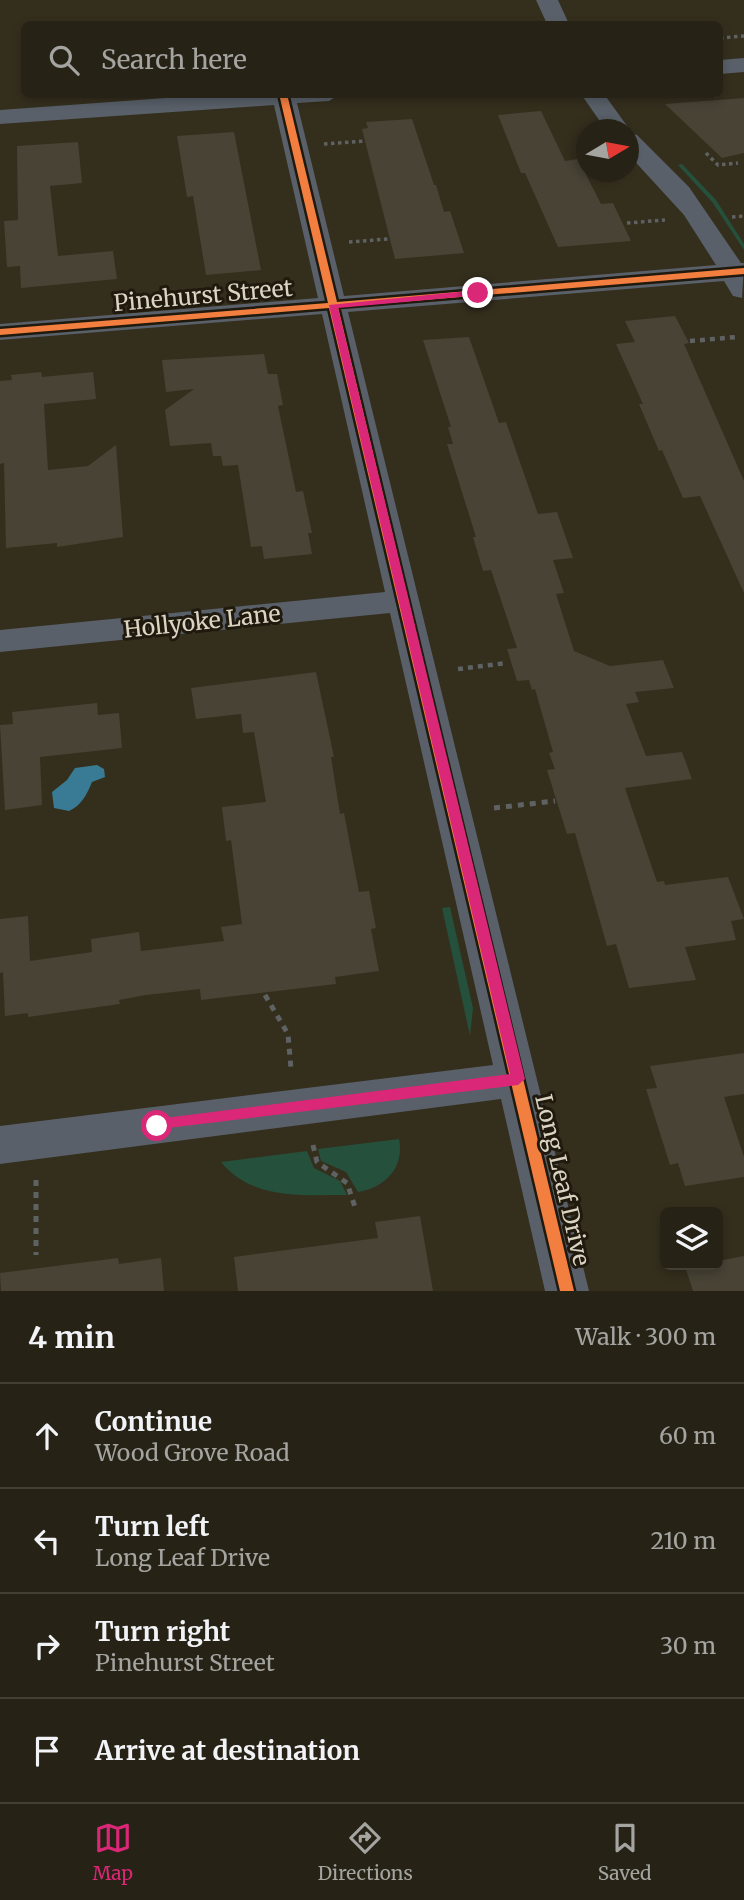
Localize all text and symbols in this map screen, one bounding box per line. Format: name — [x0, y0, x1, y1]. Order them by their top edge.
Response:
search box — [21, 21, 723, 98]
icon: search — [45, 41, 83, 79]
text: Search here — [101, 43, 247, 76]
north arrow — [576, 119, 639, 182]
street label: Pinehurst Street — [112, 273, 294, 317]
route end — [462, 277, 493, 308]
street label: Hollyoke Lane — [122, 598, 282, 644]
street label: Long Leaf Drive — [529, 1091, 597, 1269]
route start — [141, 1110, 172, 1141]
map controls — [660, 1207, 723, 1270]
button: layers — [660, 1207, 723, 1270]
text: 4 min — [28, 1318, 115, 1356]
text: Walk · 300 m — [575, 1322, 716, 1351]
text: Continue — [95, 1405, 212, 1438]
icon: ahead — [28, 1417, 66, 1455]
text: 60 m — [659, 1421, 716, 1450]
text: Wood Grove Road — [95, 1438, 290, 1467]
text: Turn left — [95, 1510, 209, 1543]
icon: left — [28, 1522, 66, 1560]
text: 210 m — [651, 1526, 716, 1555]
text: Long Leaf Drive — [95, 1543, 270, 1572]
text: Turn right — [95, 1615, 230, 1648]
icon: right — [28, 1627, 66, 1665]
text: 30 m — [660, 1631, 716, 1660]
text: Pinehurst Street — [95, 1648, 275, 1677]
icon: arrive — [28, 1732, 66, 1770]
text: Arrive at destination — [95, 1734, 360, 1767]
tab: Map — [92, 1819, 133, 1885]
tab: Directions — [318, 1819, 413, 1885]
tab: Saved — [598, 1819, 652, 1885]

